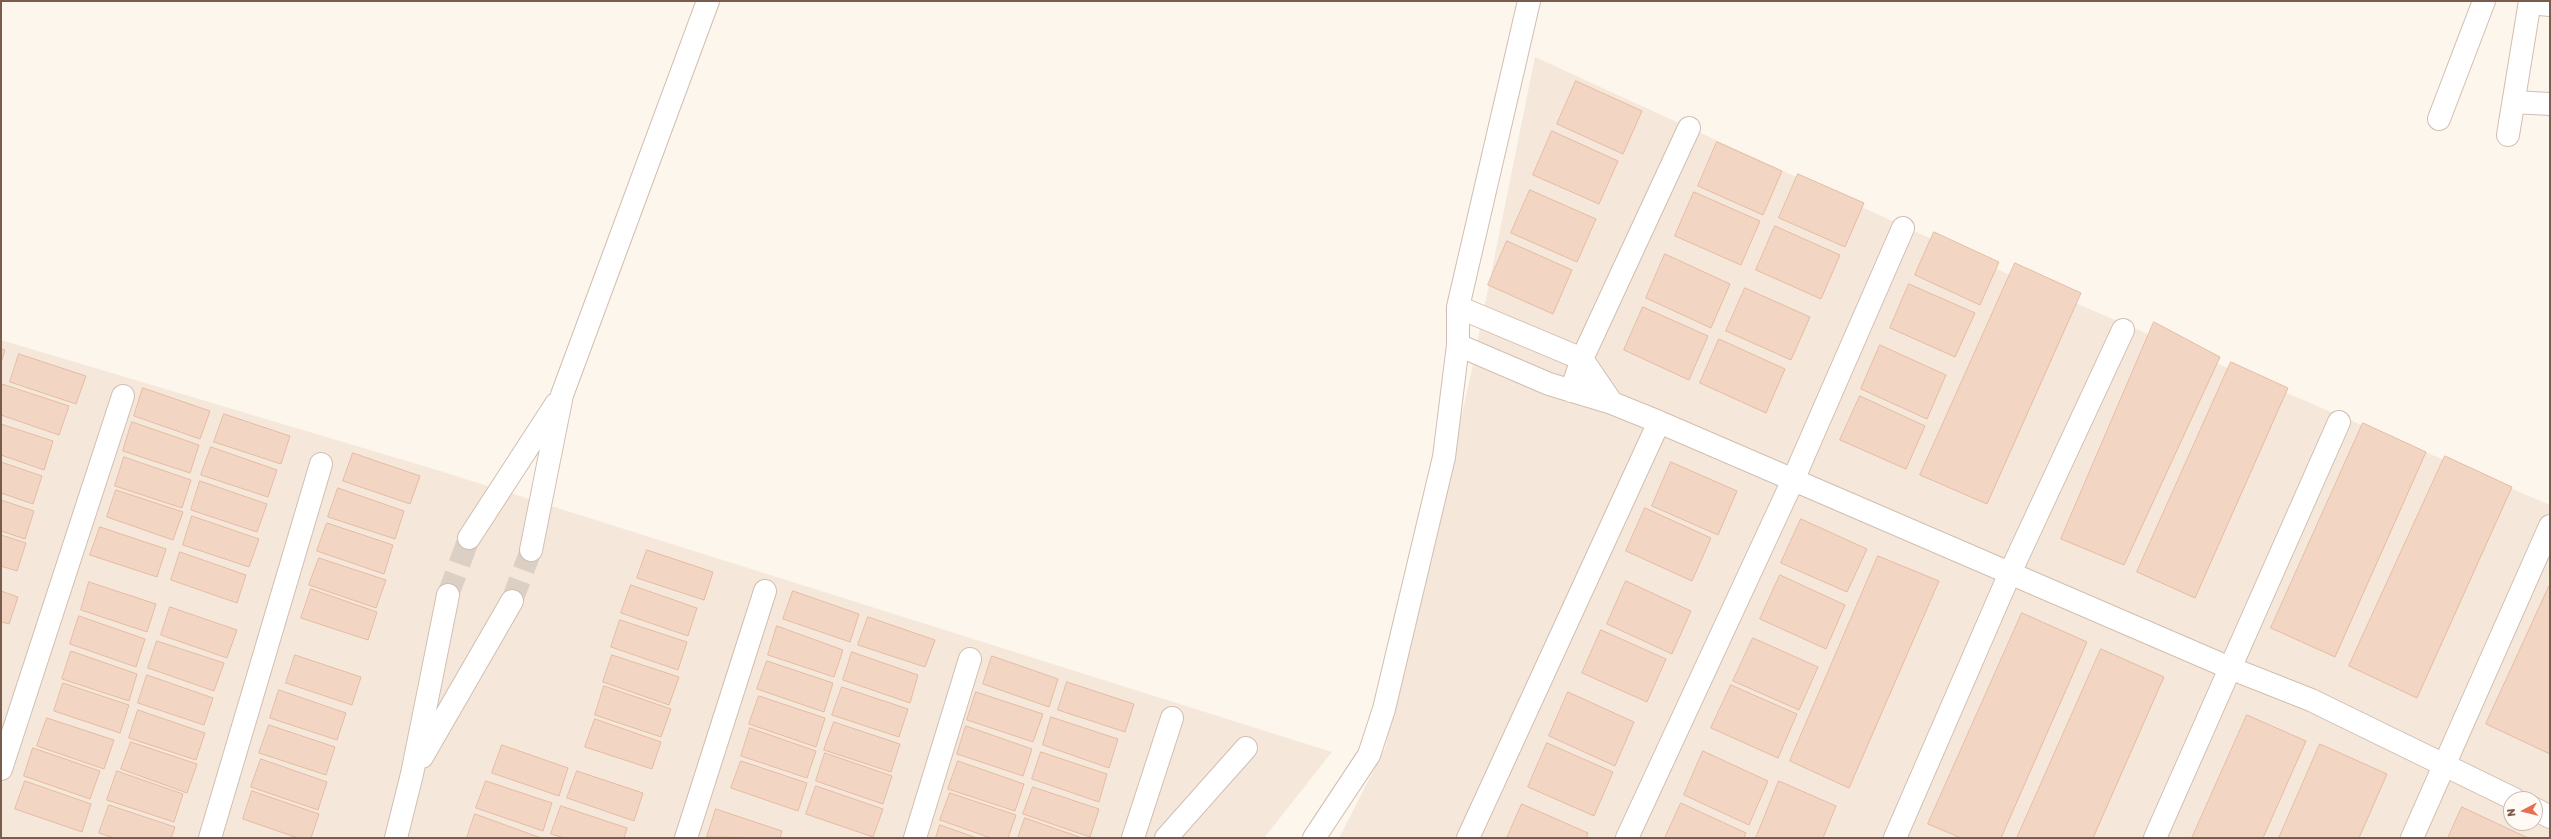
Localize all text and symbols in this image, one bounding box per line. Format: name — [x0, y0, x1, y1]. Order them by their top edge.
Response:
north arrow — [2503, 791, 2543, 831]
text: N — [2505, 808, 2519, 817]

